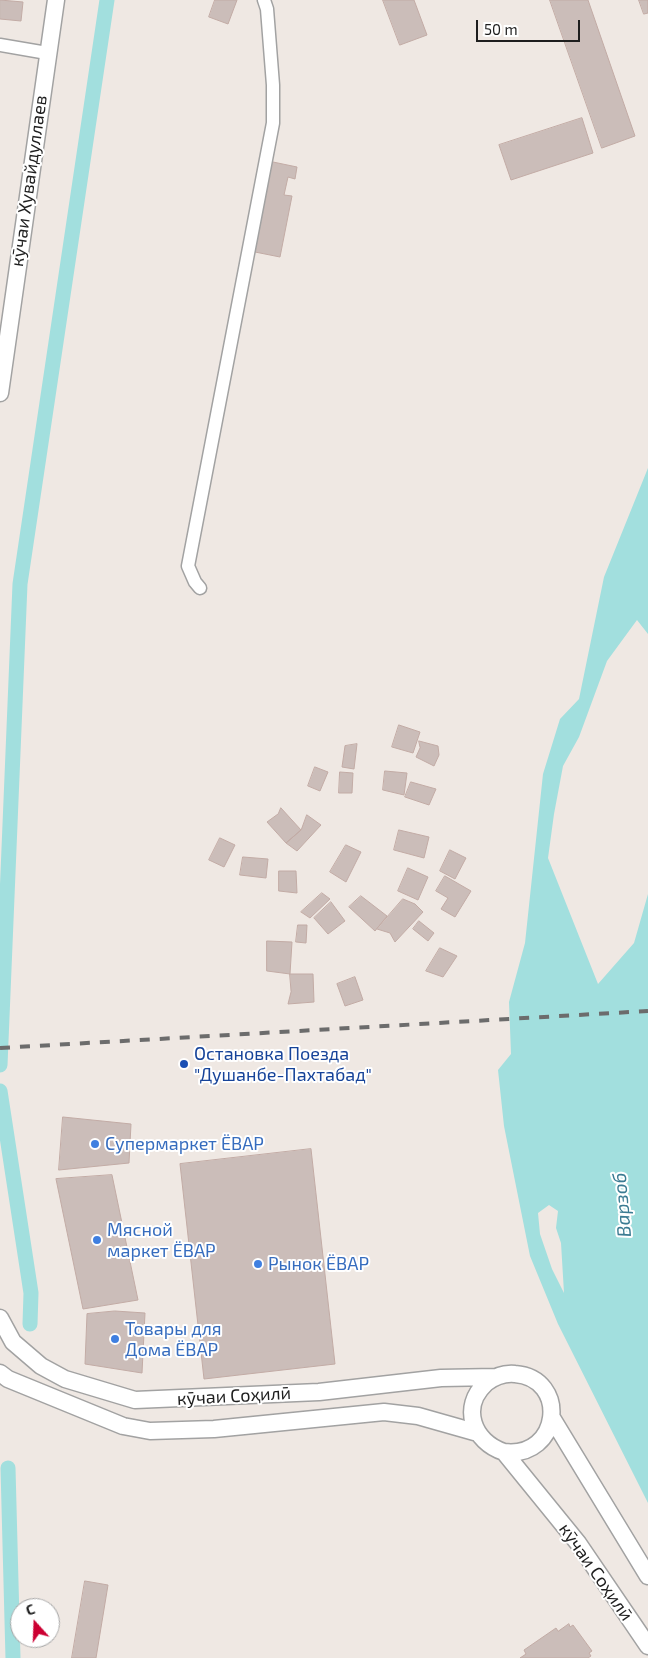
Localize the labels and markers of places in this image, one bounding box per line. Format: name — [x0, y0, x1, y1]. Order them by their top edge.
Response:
place label: Остановка Поезда "Душанбе-Пахтабад" — [194, 1043, 372, 1086]
marker: Остановка Поезда "Душанбе-Пахтабад" — [178, 1058, 190, 1070]
place label: Супермаркет ЁВАР — [105, 1133, 264, 1155]
marker: Супермаркет ЁВАР — [89, 1138, 101, 1150]
place label: Мясной маркет ЁВАР — [107, 1219, 216, 1262]
marker: Мясной маркет ЁВАР — [91, 1234, 103, 1246]
place label: Рынок ЁВАР — [268, 1253, 369, 1275]
marker: Рынок ЁВАР — [252, 1258, 264, 1270]
place label: Товары для Дома ЁВАР — [125, 1318, 222, 1360]
marker: Товары для Дома ЁВАР — [109, 1333, 121, 1345]

